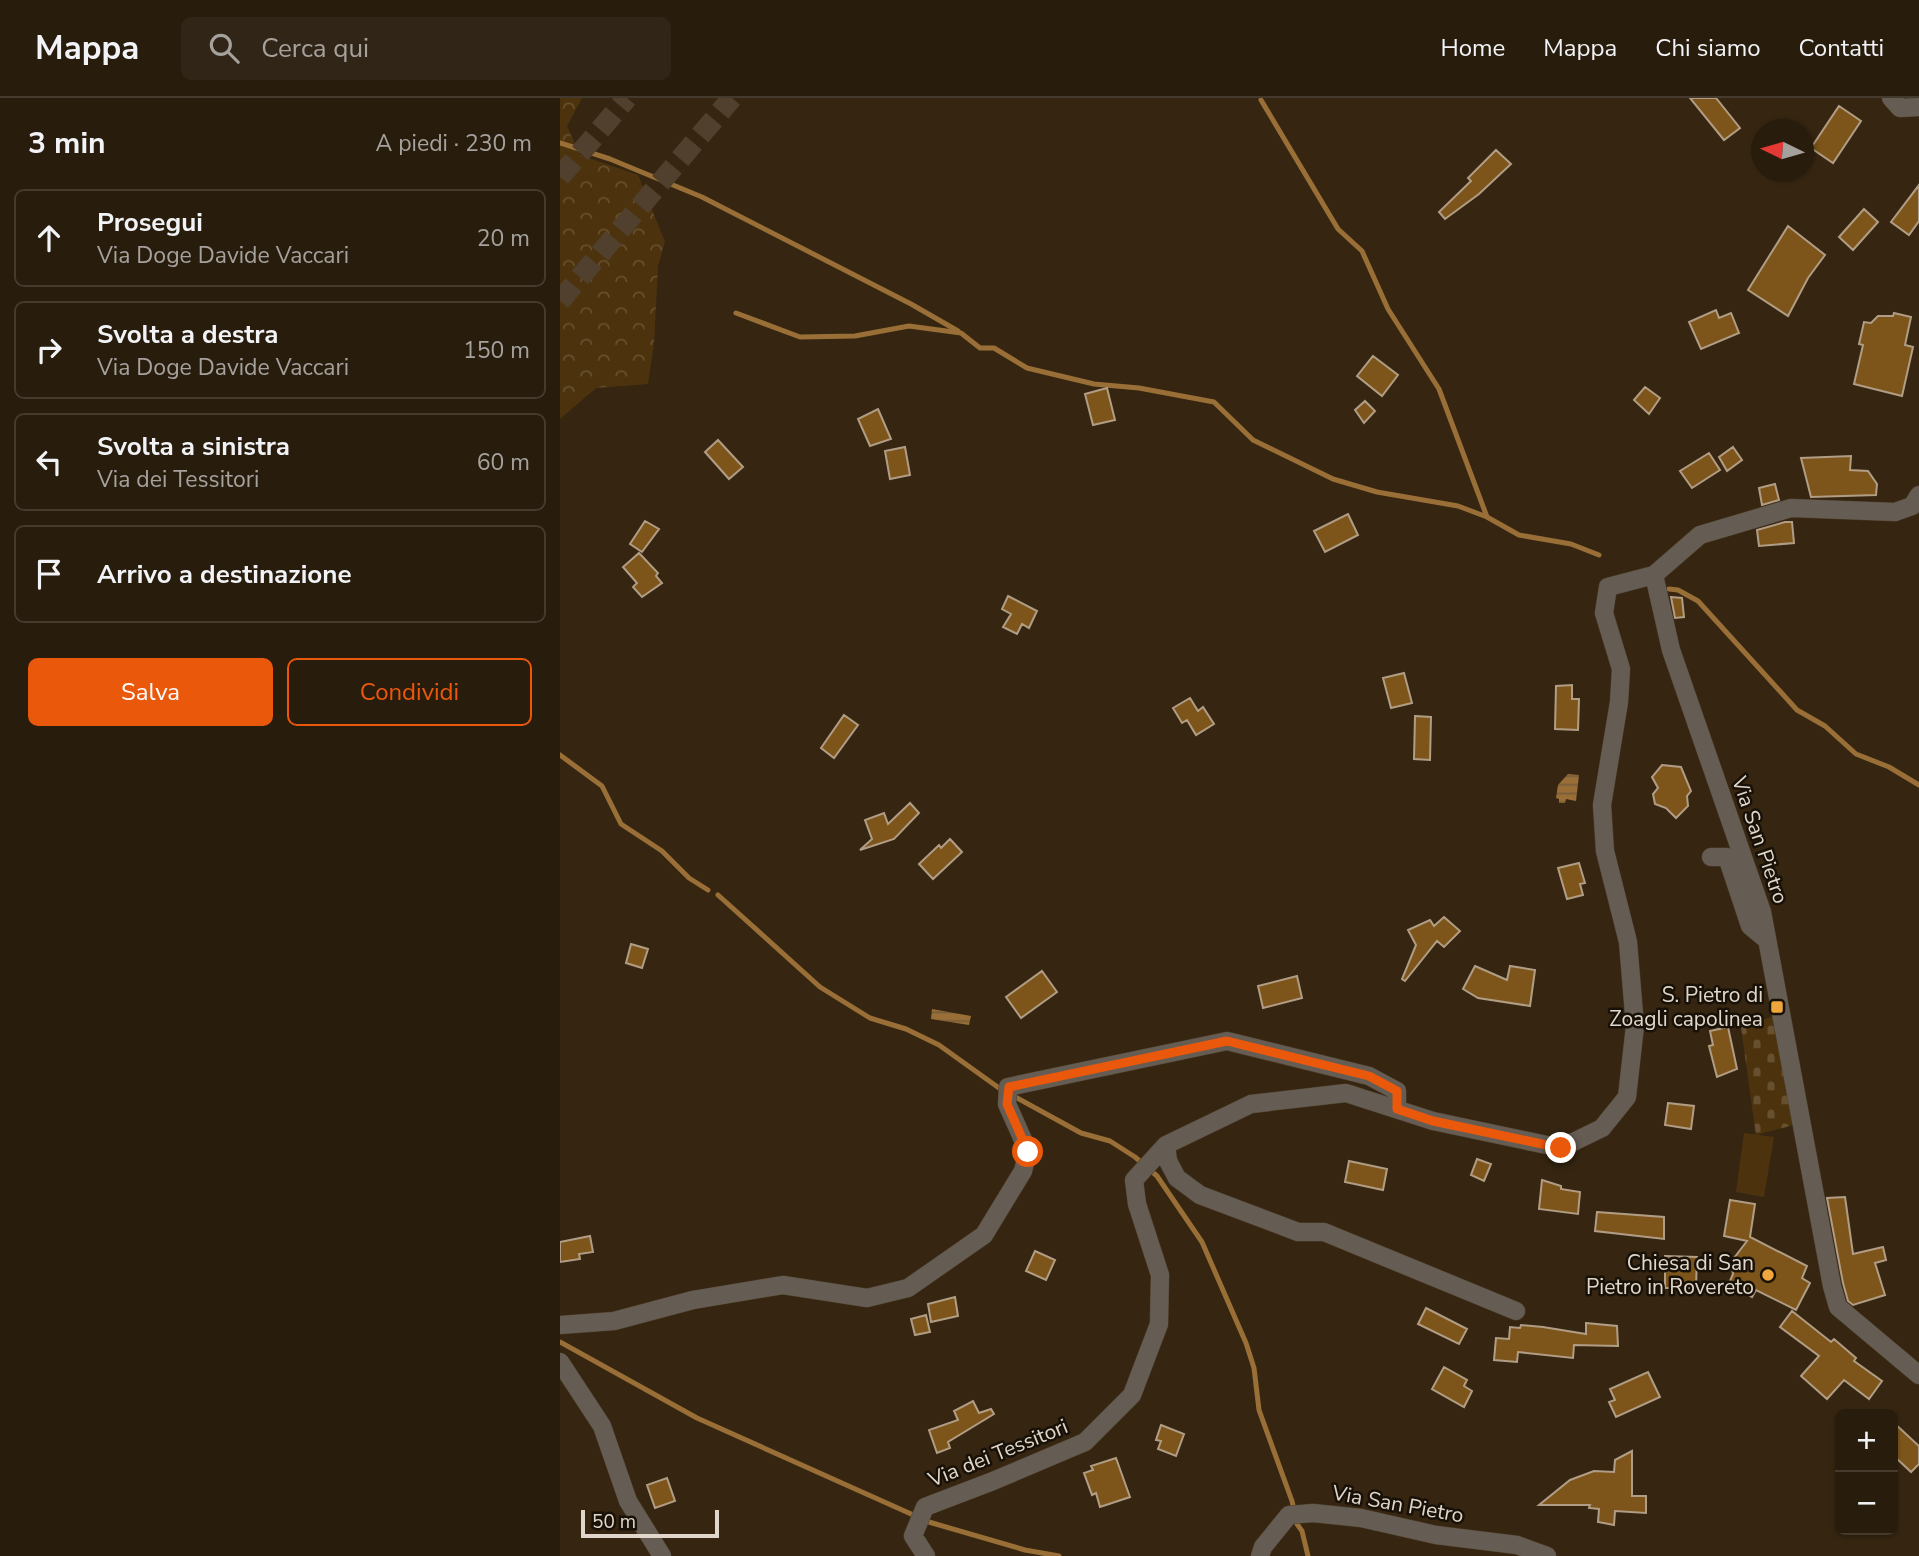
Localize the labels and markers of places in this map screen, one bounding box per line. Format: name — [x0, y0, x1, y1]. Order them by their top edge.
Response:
place label: S. Pietro di Zoagli capolinea — [1609, 981, 1763, 1033]
marker: S. Pietro di Zoagli capolinea — [1769, 999, 1785, 1015]
place label: Chiesa di San Pietro in Rovereto — [1586, 1249, 1754, 1301]
marker: Chiesa di San Pietro in Rovereto — [1760, 1267, 1776, 1283]

